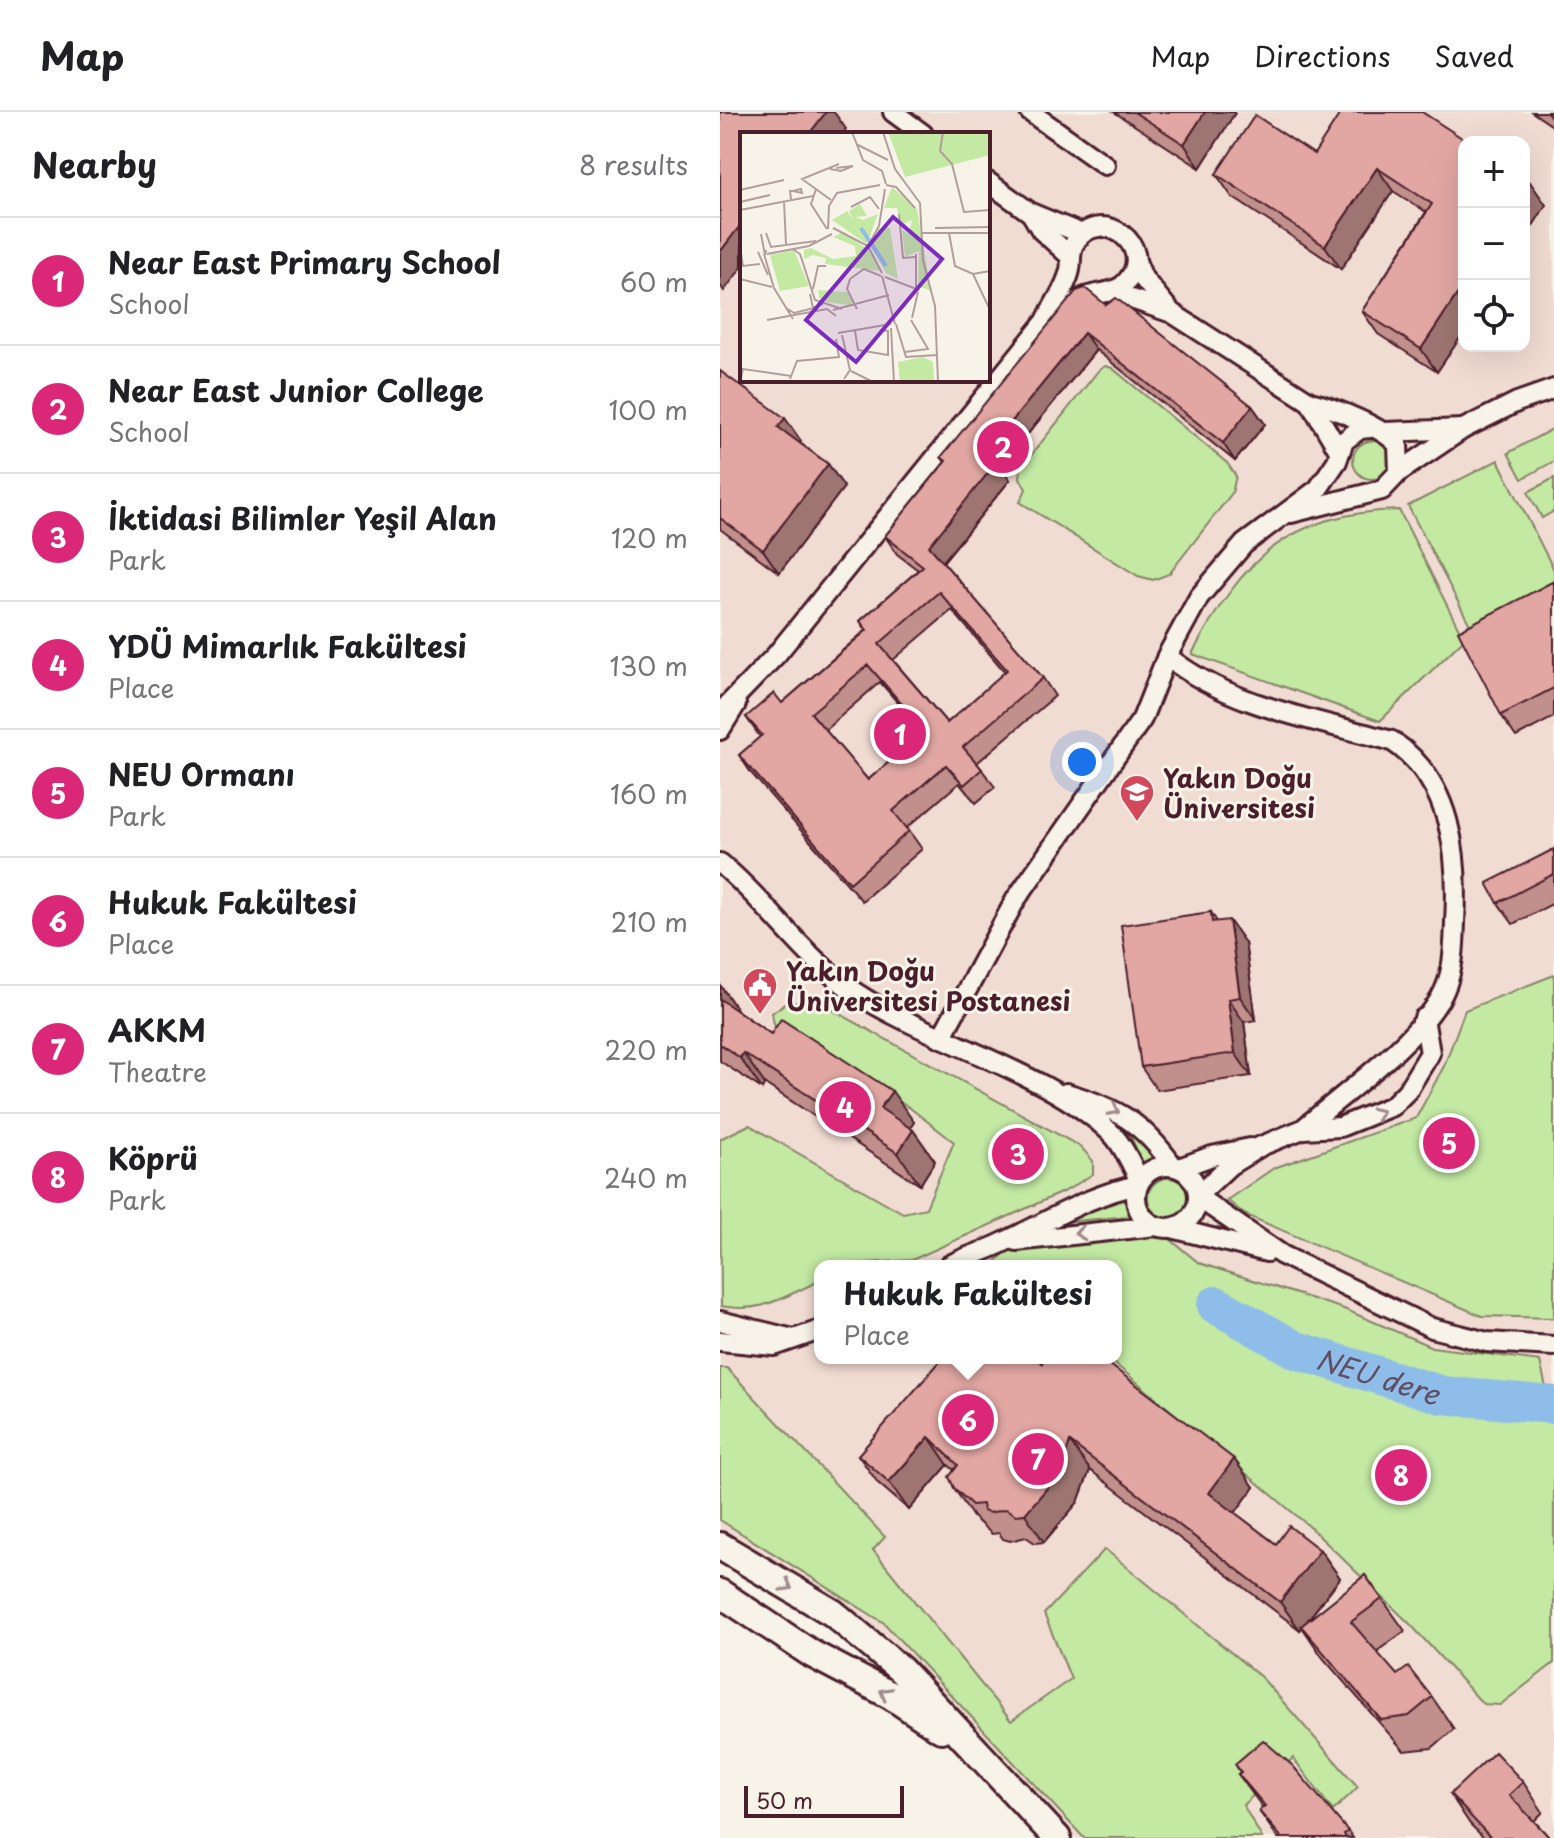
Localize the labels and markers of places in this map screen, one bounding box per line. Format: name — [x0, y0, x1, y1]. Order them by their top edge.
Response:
pin: 2 — [977, 417, 1029, 477]
pin: 1 — [874, 704, 926, 764]
place label: Yakın Doğu Üniversitesi — [1163, 758, 1315, 827]
school or university icon: Yakın Doğu Üniversitesi — [1118, 773, 1156, 823]
place label: Yakın Doğu Üniversitesi Postanesi — [786, 951, 1070, 1020]
public building icon: Yakın Doğu Üniversitesi Postanesi — [741, 966, 779, 1016]
pin: 4 — [819, 1077, 871, 1137]
pin: 5 — [1423, 1113, 1475, 1173]
pin: 3 — [992, 1124, 1044, 1184]
pin: 6 — [942, 1390, 994, 1450]
pin: 7 — [1012, 1429, 1064, 1489]
pin: 8 — [1375, 1445, 1427, 1505]

